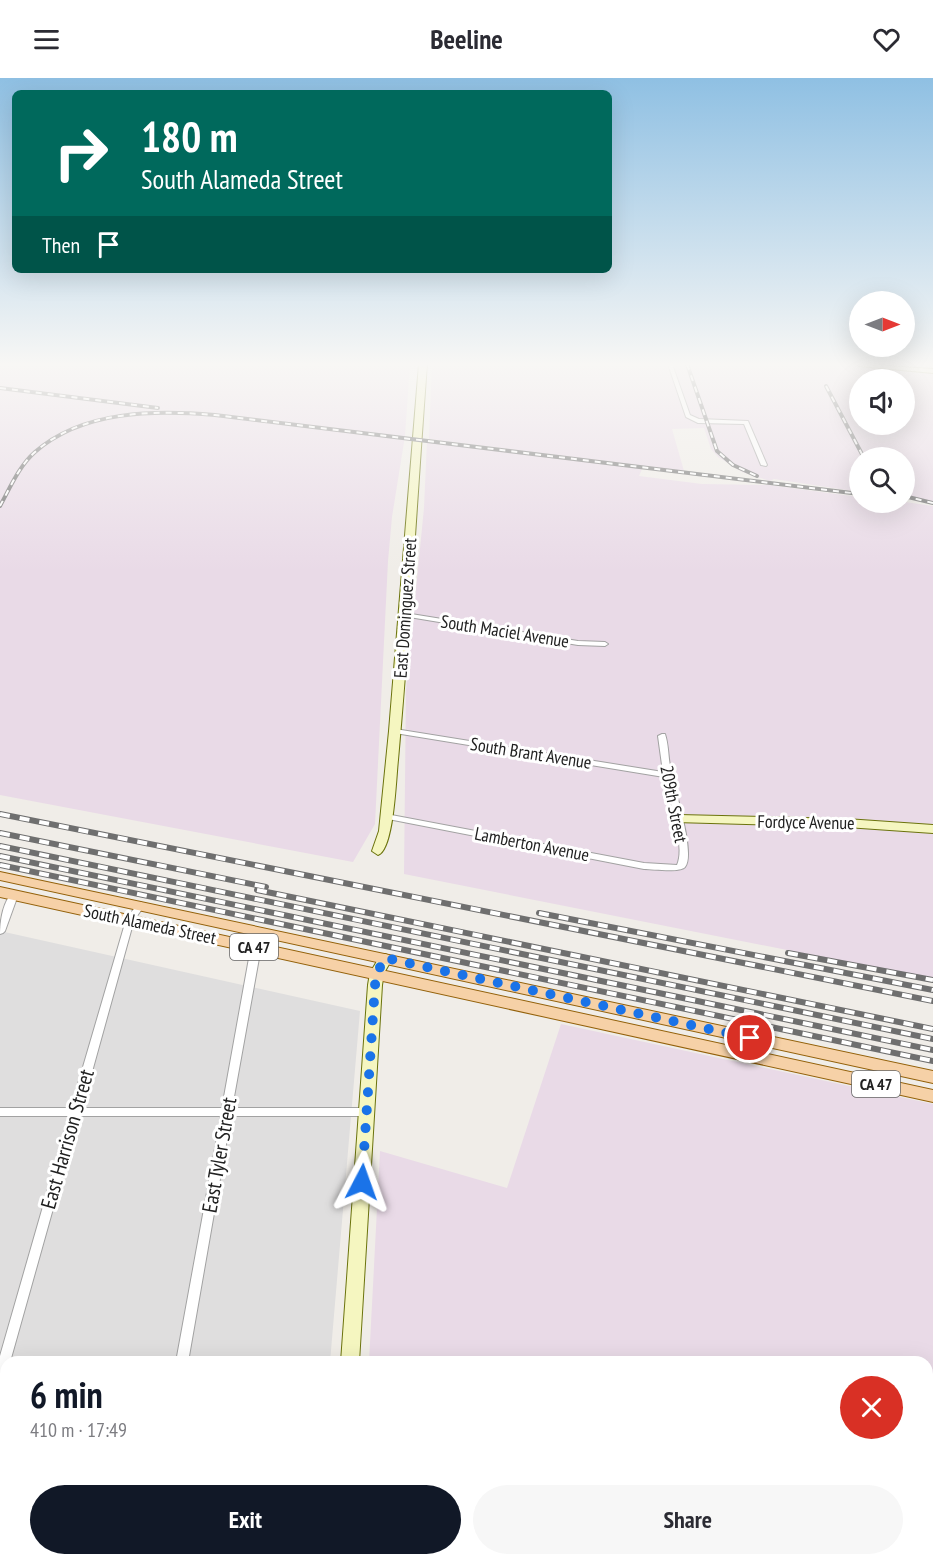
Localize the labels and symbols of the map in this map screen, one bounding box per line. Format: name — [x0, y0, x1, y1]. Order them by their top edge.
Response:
north arrow — [849, 291, 915, 357]
street label: East Dominguez Street — [389, 537, 421, 679]
street label: South Maciel Avenue — [439, 610, 571, 652]
street label: South Brant Avenue — [469, 732, 593, 774]
street label: 209th Street — [655, 763, 693, 845]
street label: Fordyce Avenue — [757, 810, 855, 834]
street label: Lamberton Avenue — [473, 822, 591, 866]
street label: South Alameda Street — [82, 899, 218, 949]
road number: CA 47 — [230, 934, 278, 960]
pin — [724, 1012, 775, 1063]
street label: East Harrison Street — [34, 1066, 100, 1212]
road number: CA 47 — [852, 1071, 900, 1097]
street label: East Tyler Street — [196, 1095, 242, 1215]
position arrow — [330, 1150, 394, 1214]

